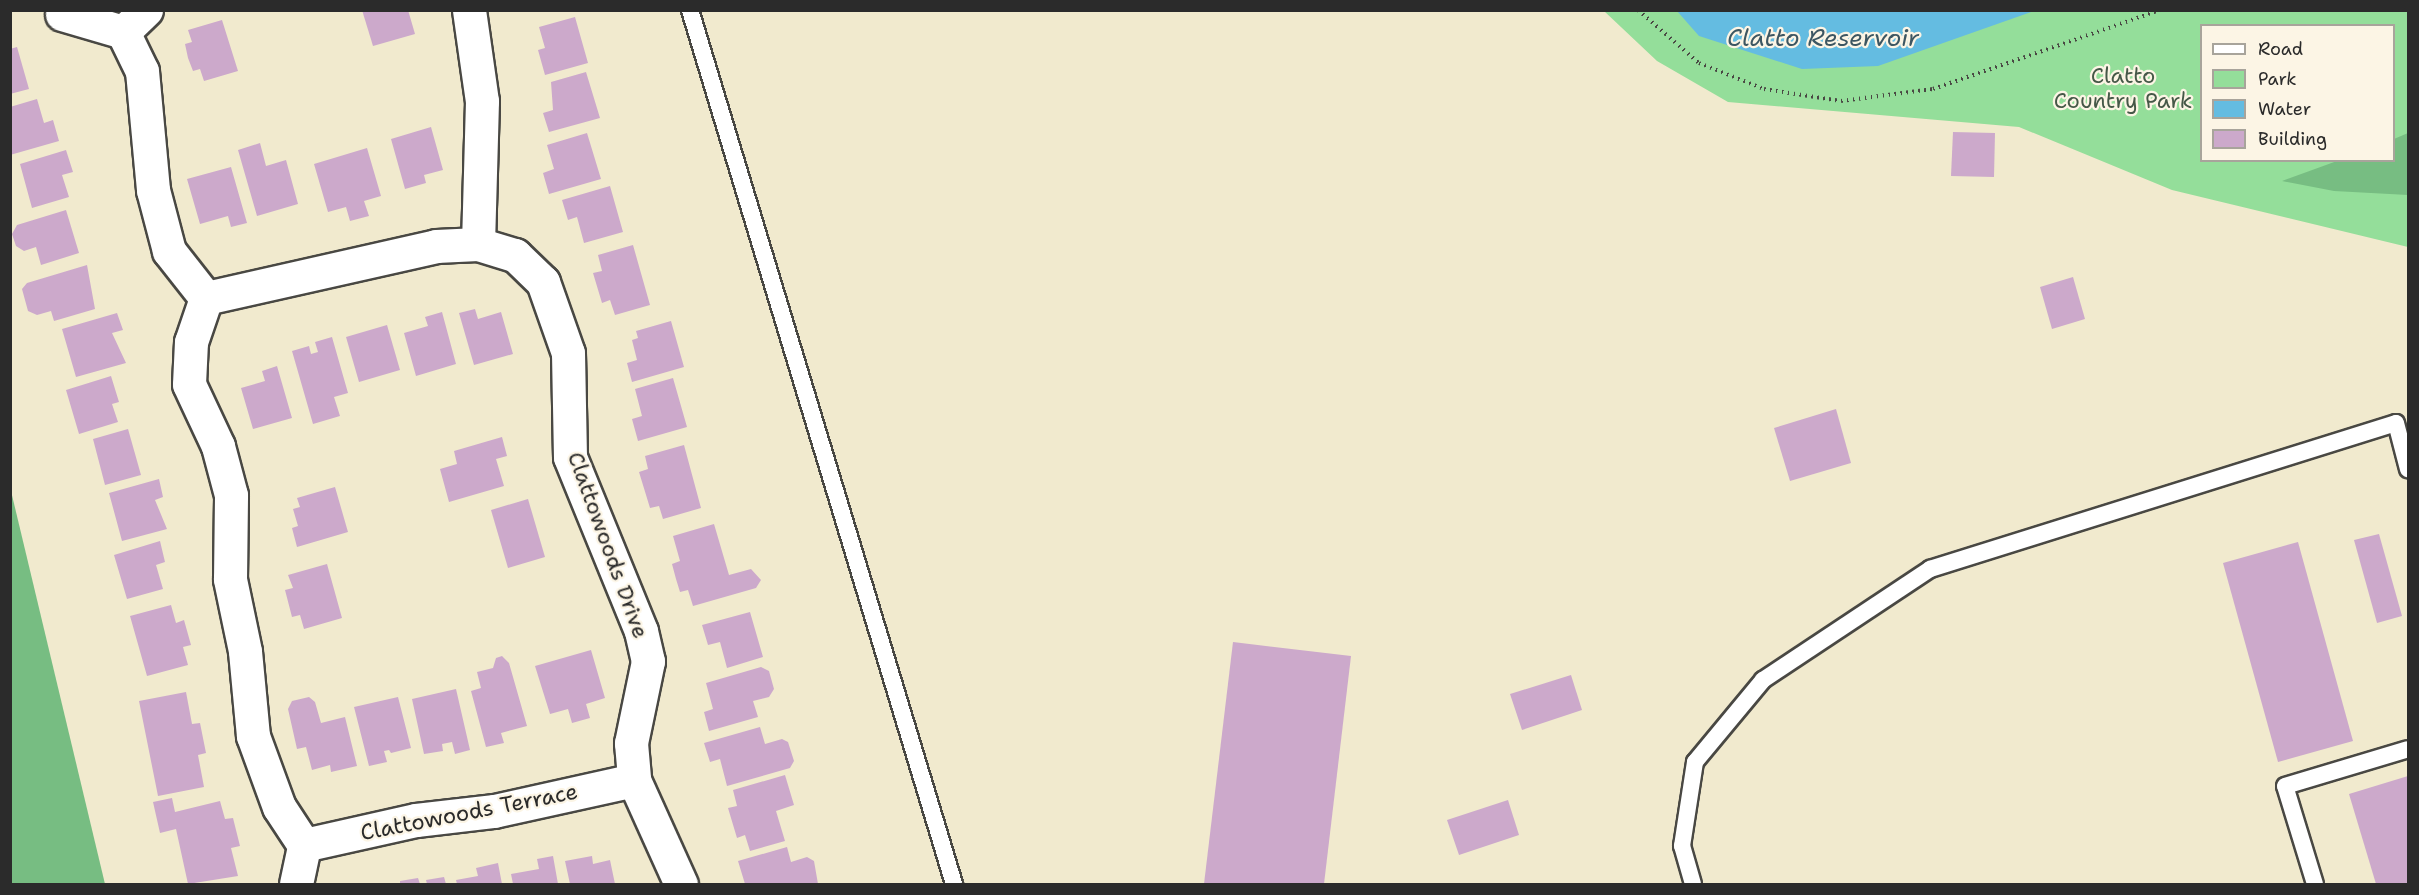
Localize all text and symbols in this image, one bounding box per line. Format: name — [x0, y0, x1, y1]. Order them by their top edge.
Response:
legend — [2200, 24, 2395, 162]
water label: Clatto Reservoir — [1727, 25, 1919, 53]
text: Road — [2258, 37, 2303, 61]
park label: Clatto Country Park — [2054, 62, 2192, 113]
text: Park — [2258, 67, 2297, 91]
text: Water — [2258, 97, 2311, 121]
text: Building — [2258, 127, 2327, 151]
street label: Clattowoods Drive — [562, 448, 654, 642]
street label: Clattowoods Terrace — [358, 778, 580, 846]

